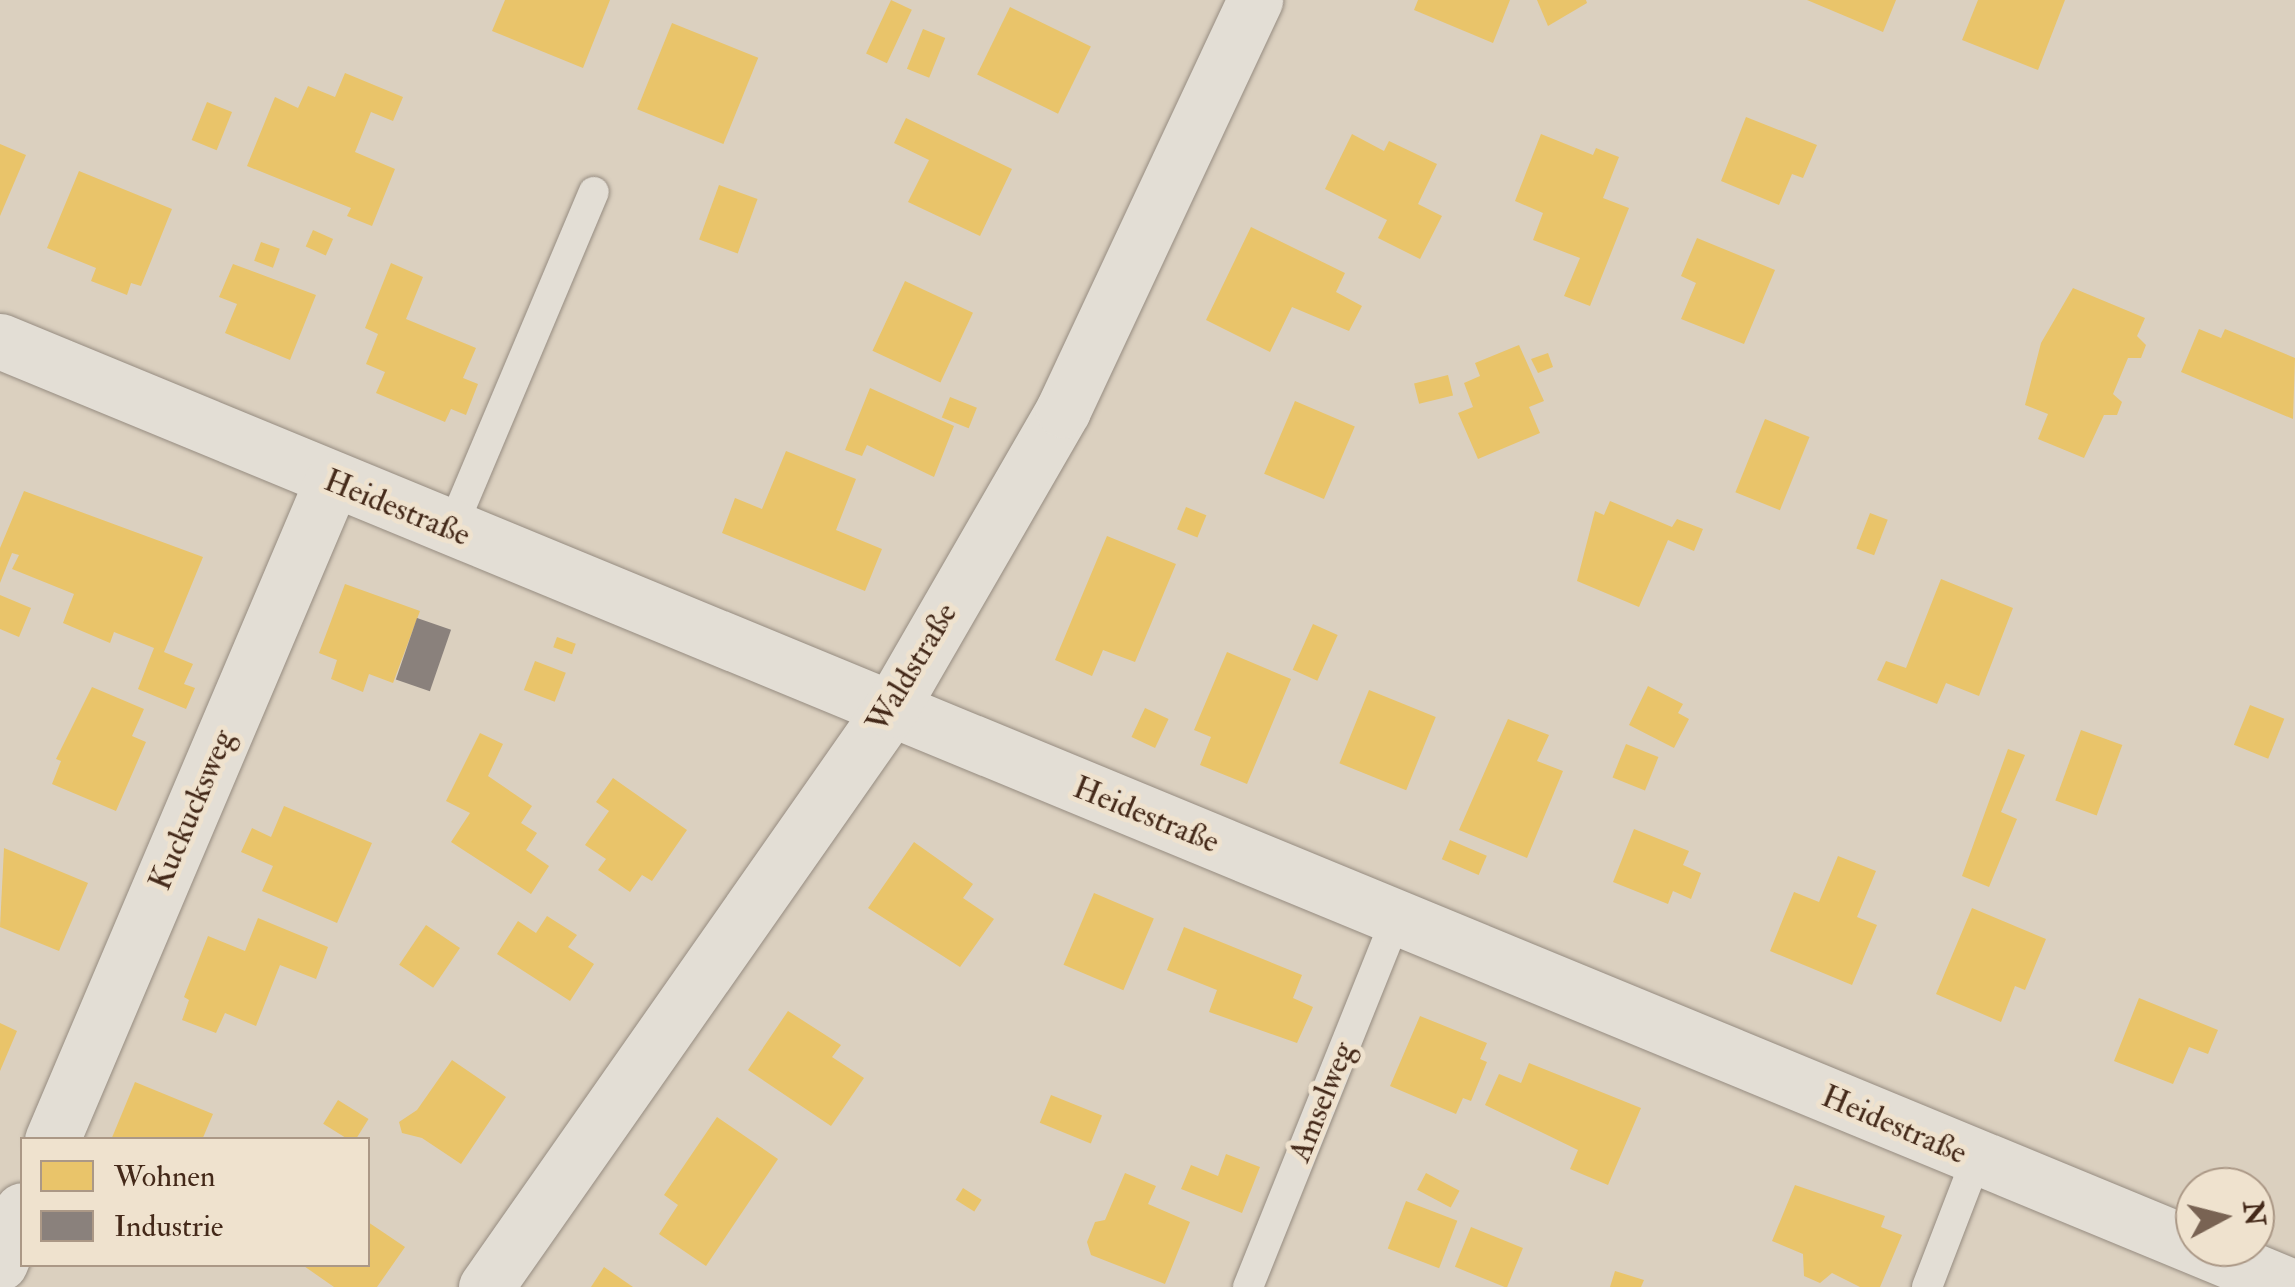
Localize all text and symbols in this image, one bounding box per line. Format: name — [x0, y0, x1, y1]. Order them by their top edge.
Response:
street label: Heidestraße — [319, 461, 475, 555]
street label: Waldstraße — [859, 596, 965, 740]
street label: Kuckucksweg — [141, 724, 243, 896]
street label: Heidestraße — [1068, 768, 1224, 862]
street label: Amselweg — [1281, 1036, 1363, 1168]
street label: Heidestraße — [1816, 1077, 1972, 1173]
legend — [20, 1137, 370, 1267]
text: Wohnen — [114, 1158, 215, 1195]
north arrow — [2175, 1167, 2275, 1267]
text: N — [2234, 1199, 2272, 1228]
text: Industrie — [114, 1208, 223, 1245]

